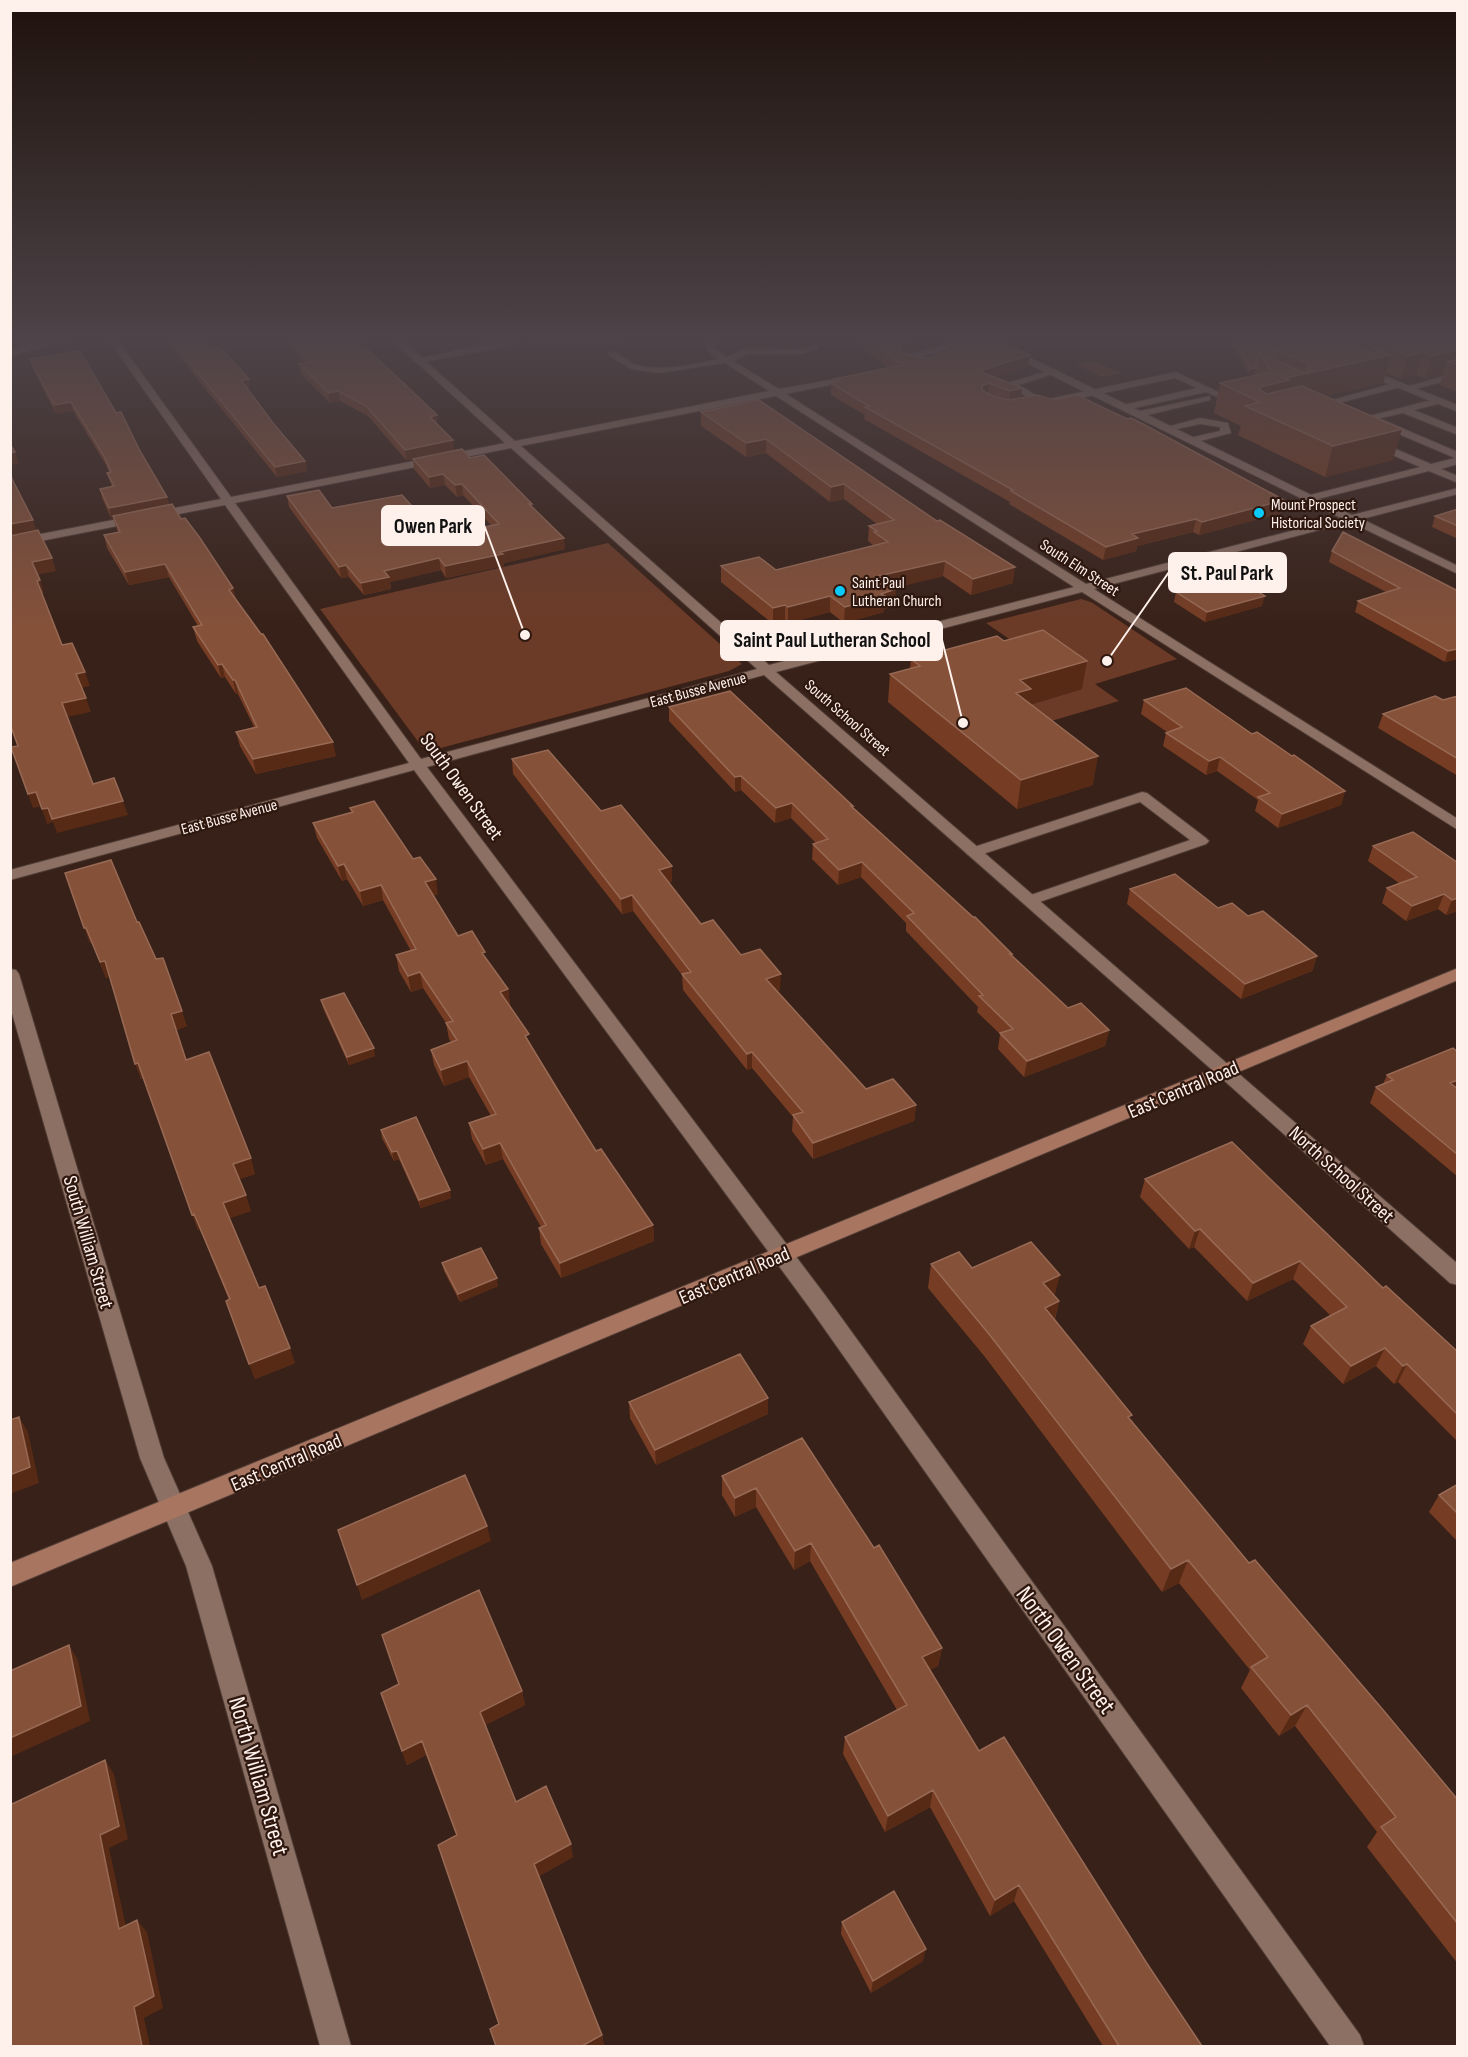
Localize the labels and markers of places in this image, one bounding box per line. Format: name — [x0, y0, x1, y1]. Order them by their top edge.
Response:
place label: Mount Prospect Historical Society — [1271, 496, 1365, 533]
callout: Owen Park — [382, 506, 484, 545]
marker: Mount Prospect Historical Society — [1252, 506, 1266, 520]
callout: St. Paul Park — [1169, 553, 1286, 592]
place label: Saint Paul Lutheran Church — [852, 574, 942, 611]
marker: Saint Paul Lutheran Church — [833, 584, 847, 598]
callout: Saint Paul Lutheran School — [721, 621, 942, 660]

